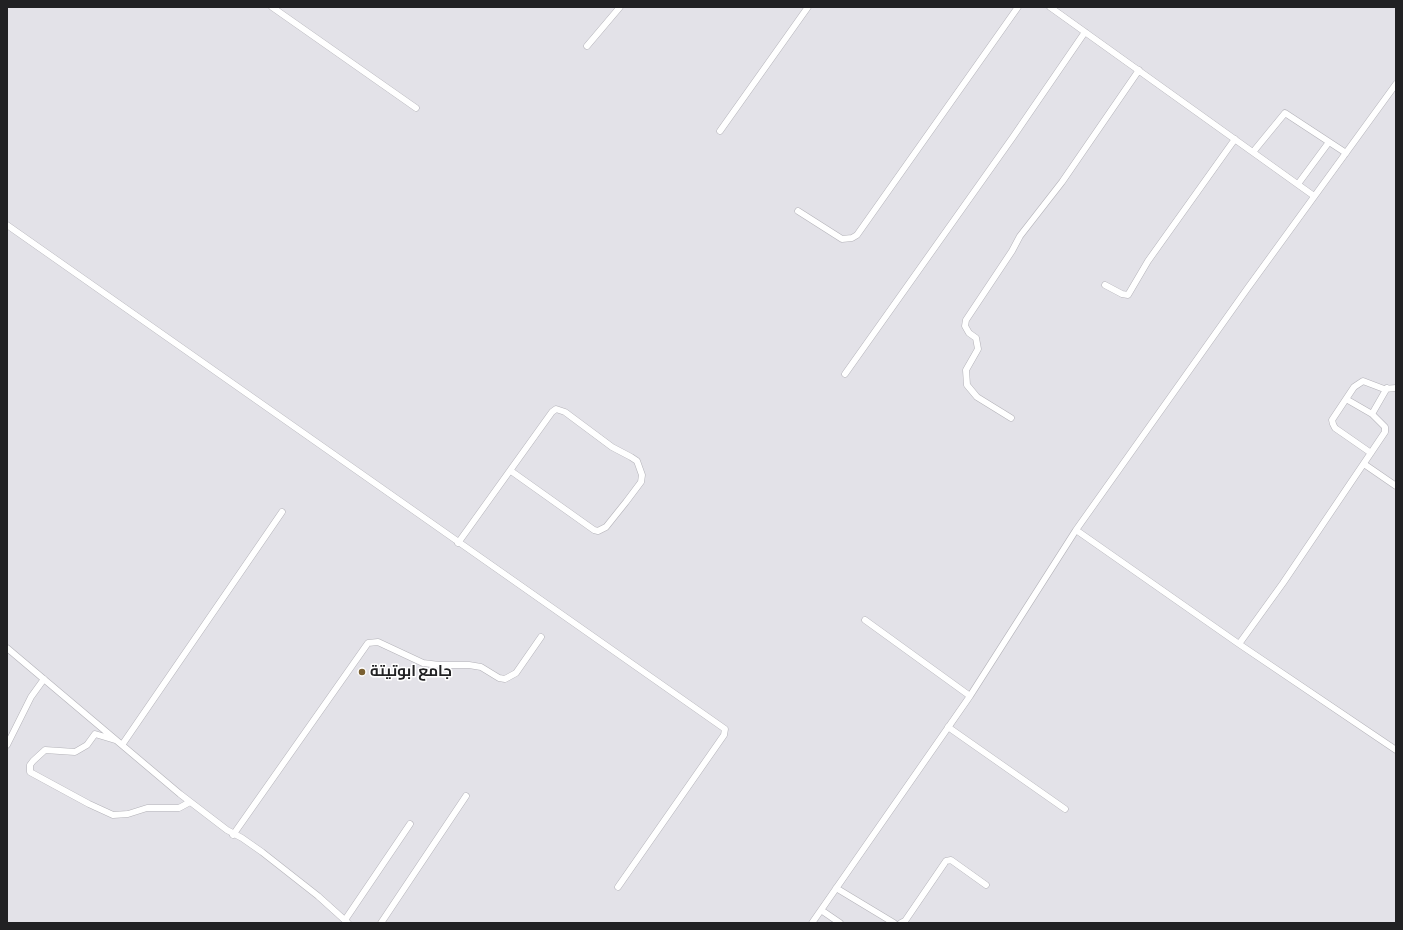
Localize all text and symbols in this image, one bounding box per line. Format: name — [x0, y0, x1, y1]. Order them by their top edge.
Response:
place label: جامع ابوتيتة — [370, 663, 452, 681]
marker: جامع ابوتيتة — [357, 667, 367, 677]

